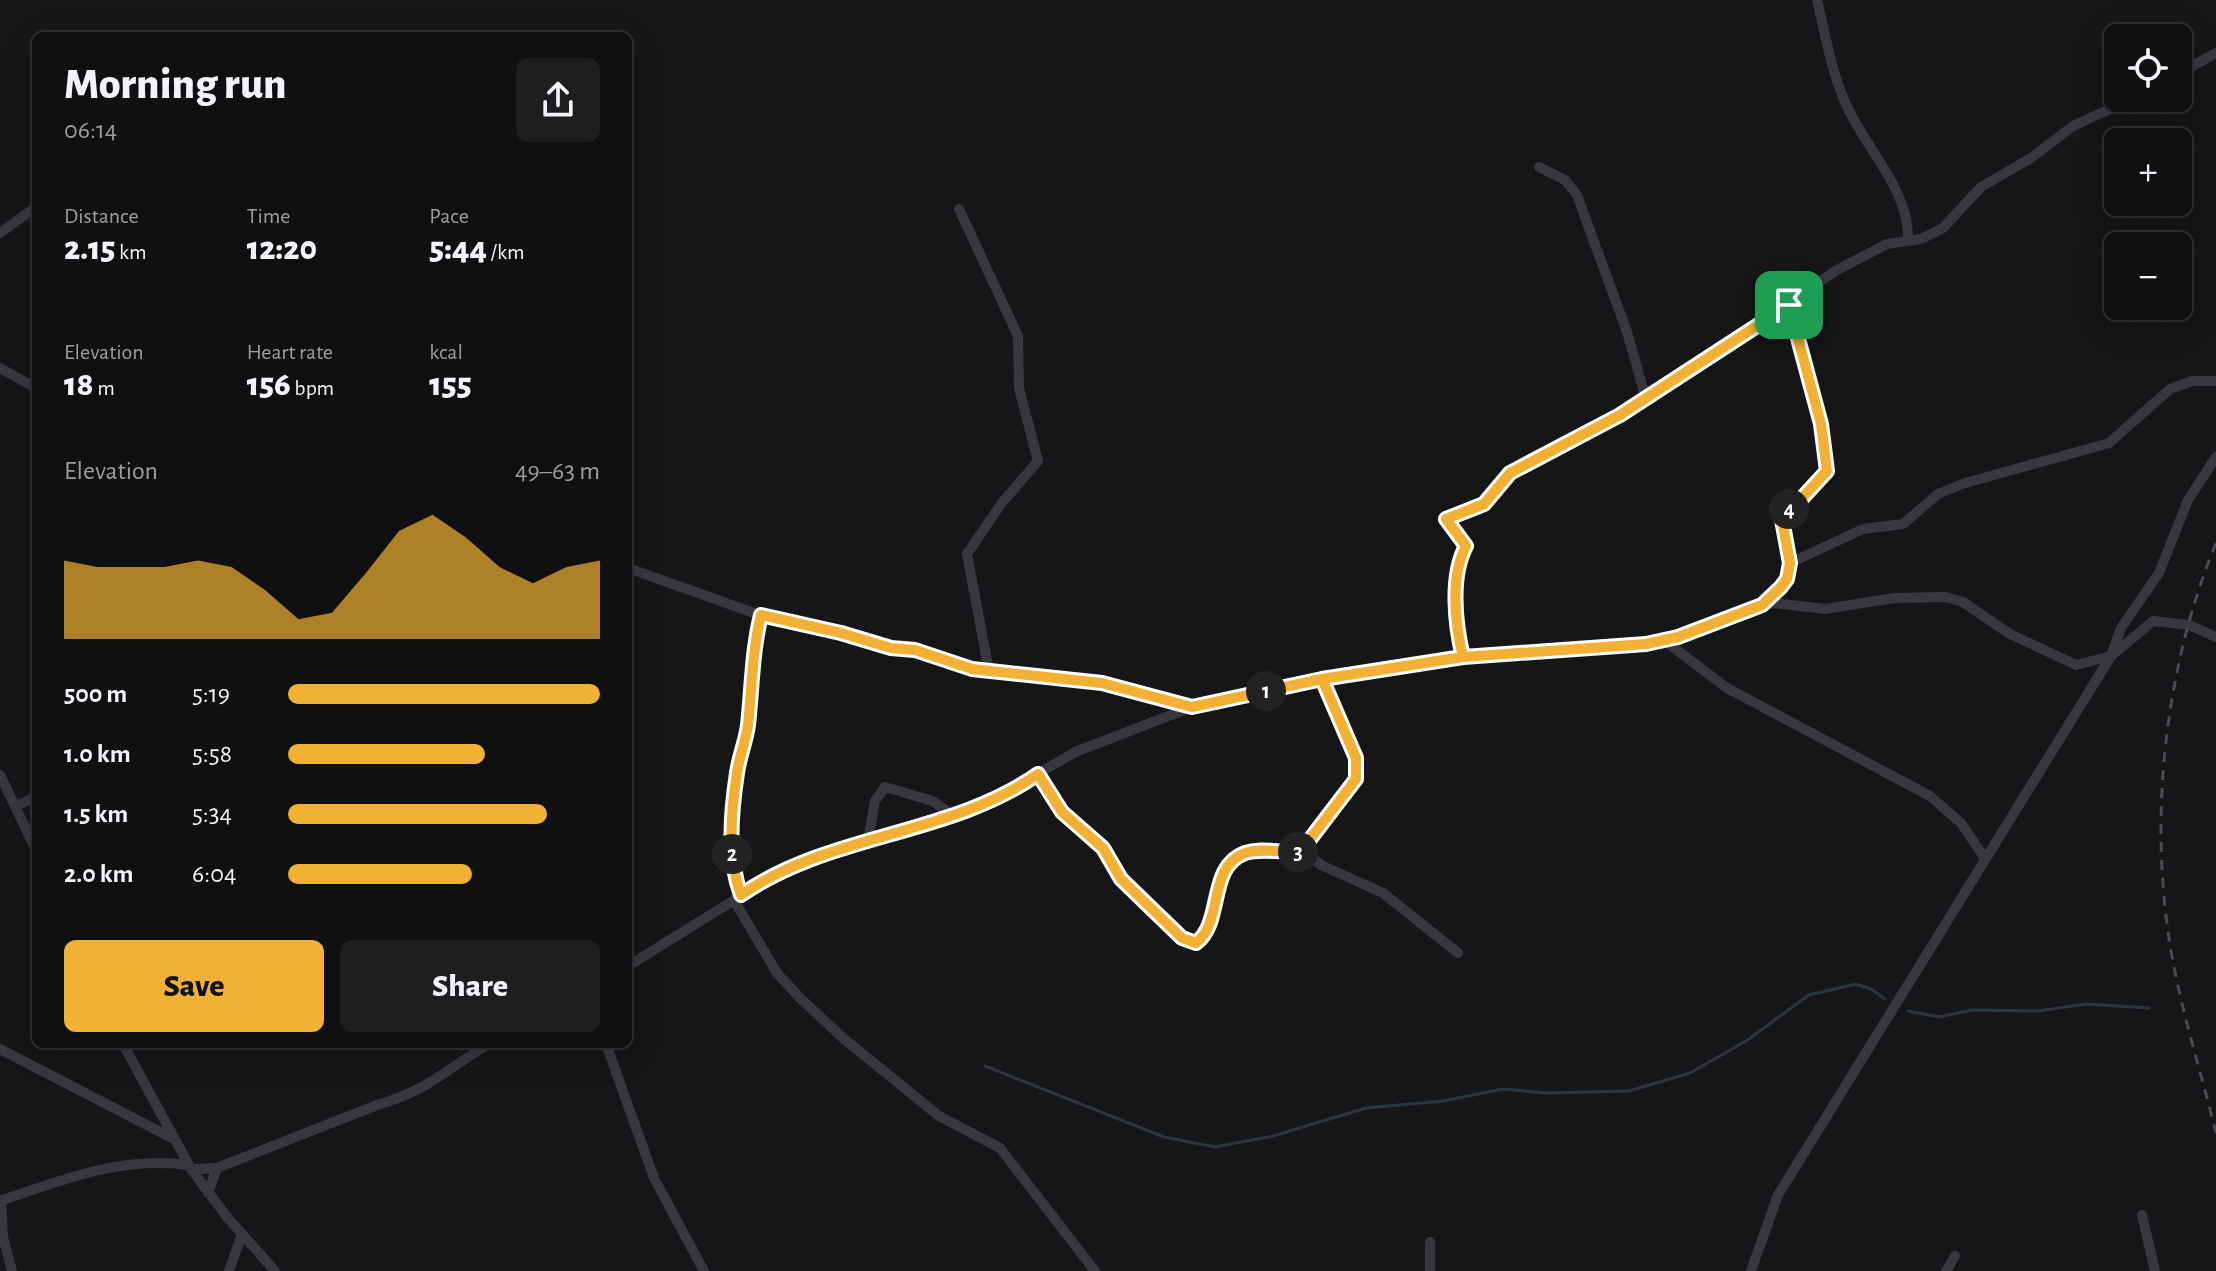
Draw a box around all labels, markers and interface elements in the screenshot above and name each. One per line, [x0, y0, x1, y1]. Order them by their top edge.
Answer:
map controls [2104, 24, 2192, 320]
button: locate [2104, 24, 2192, 112]
button: share [516, 58, 600, 142]
text: Morning run [64, 63, 287, 107]
text: 06:14 [64, 117, 117, 143]
button: + [2104, 128, 2192, 216]
text: Distance [64, 205, 139, 227]
text: Time [247, 205, 291, 227]
text: Pace [429, 205, 469, 227]
text: 2.15 [64, 232, 115, 266]
text: 12:20 [247, 232, 317, 266]
text: 5:44 [429, 232, 487, 266]
button: − [2104, 232, 2192, 320]
text: km [115, 241, 147, 263]
text: /km [487, 241, 525, 263]
pin [1755, 271, 1823, 339]
icon: arrive [1767, 283, 1811, 327]
text: Elevation [64, 341, 144, 363]
text: Heart rate [247, 341, 333, 363]
text: kcal [429, 341, 463, 363]
text: 18 [64, 368, 94, 402]
text: 156 [247, 368, 291, 402]
text: 155 [429, 368, 472, 402]
text: m [94, 377, 115, 399]
text: bpm [291, 377, 334, 399]
text: Elevation [64, 458, 158, 484]
text: 49–63 m [515, 458, 600, 484]
pin: 4 [1769, 489, 1809, 529]
text: 4 [1783, 498, 1795, 520]
pin: 1 [1246, 671, 1286, 711]
text: 1 [1262, 680, 1270, 702]
text: 500 m [64, 681, 127, 707]
text: 5:19 [192, 681, 230, 707]
text: 1.0 km [64, 741, 131, 767]
text: 5:58 [192, 741, 232, 767]
text: 1.5 km [64, 801, 128, 827]
text: 5:34 [192, 801, 232, 827]
pin: 3 [1278, 832, 1318, 872]
pin: 2 [712, 834, 752, 874]
text: 3 [1293, 841, 1303, 863]
text: 2 [727, 843, 737, 865]
text: 2.0 km [64, 861, 134, 887]
text: 6:04 [192, 861, 236, 887]
button: Save [64, 940, 324, 1032]
button: Share [340, 940, 600, 1032]

